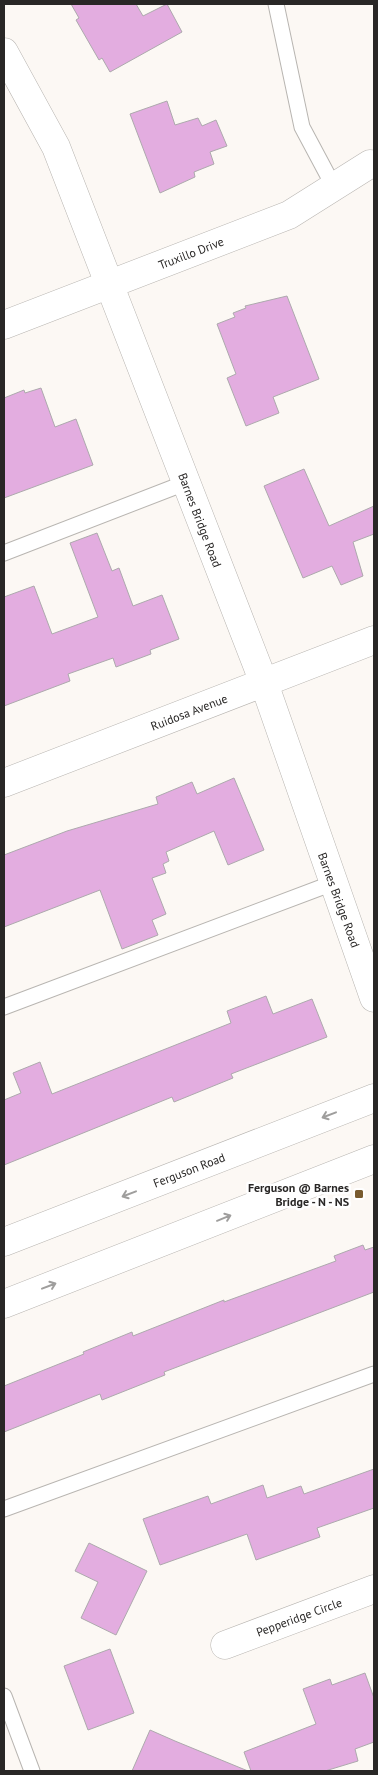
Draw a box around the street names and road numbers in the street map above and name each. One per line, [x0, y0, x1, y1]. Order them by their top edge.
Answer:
street label: Truxillo Drive [156, 234, 226, 272]
street label: Barnes Bridge Road [175, 471, 225, 569]
street label: Ruidosa Avenue [149, 691, 229, 733]
street label: Barnes Bridge Road [315, 851, 363, 949]
street label: Ferguson Road [151, 1149, 227, 1191]
street label: Pepperidge Circle [254, 1595, 344, 1639]

